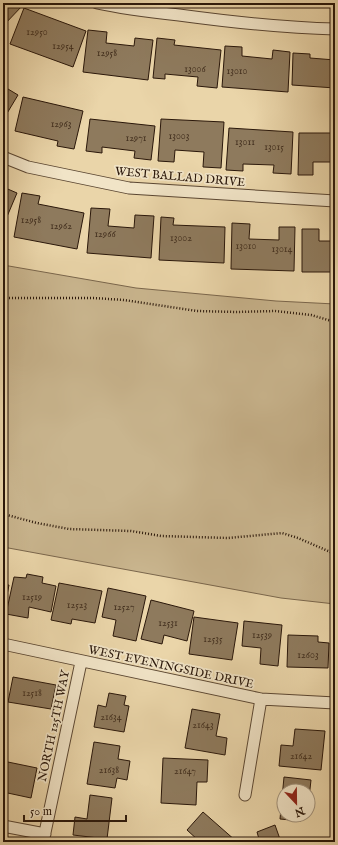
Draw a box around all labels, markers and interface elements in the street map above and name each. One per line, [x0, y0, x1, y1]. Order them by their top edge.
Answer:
house number: 12950 [26, 26, 48, 39]
house number: 12954 [52, 40, 74, 53]
house number: 12958 [97, 47, 117, 60]
house number: 13006 [184, 63, 207, 76]
house number: 13010 [227, 65, 248, 78]
house number: 12963 [51, 118, 72, 131]
house number: 13003 [168, 130, 190, 143]
house number: 12971 [125, 132, 147, 145]
house number: 13011 [235, 136, 255, 149]
house number: 13015 [264, 141, 284, 154]
street label: WEST BALLAD DRIVE [114, 164, 246, 190]
house number: 12958 [21, 214, 41, 227]
house number: 12962 [50, 220, 72, 233]
house number: 12966 [94, 228, 116, 241]
house number: 13002 [170, 232, 192, 245]
house number: 13010 [236, 240, 257, 253]
house number: 13014 [272, 243, 293, 256]
house number: 12519 [22, 591, 42, 604]
house number: 12523 [67, 599, 87, 612]
house number: 12527 [113, 601, 135, 614]
house number: 12531 [158, 617, 178, 630]
house number: 12539 [252, 629, 272, 642]
house number: 12535 [203, 633, 223, 646]
street label: WEST EVENINGSIDE DRIVE [87, 642, 255, 692]
house number: 12603 [297, 649, 319, 662]
street label: NORTH 125TH WAY [35, 668, 73, 783]
house number: 12518 [22, 687, 42, 700]
house number: 21634 [100, 711, 122, 724]
house number: 21643 [192, 719, 214, 732]
house number: 21642 [290, 750, 312, 763]
house number: 21638 [99, 764, 119, 777]
house number: 21647 [174, 765, 196, 778]
north arrow [276, 783, 316, 823]
scale bar [24, 797, 126, 823]
text: N [292, 803, 307, 820]
text: 50 m [30, 804, 52, 819]

